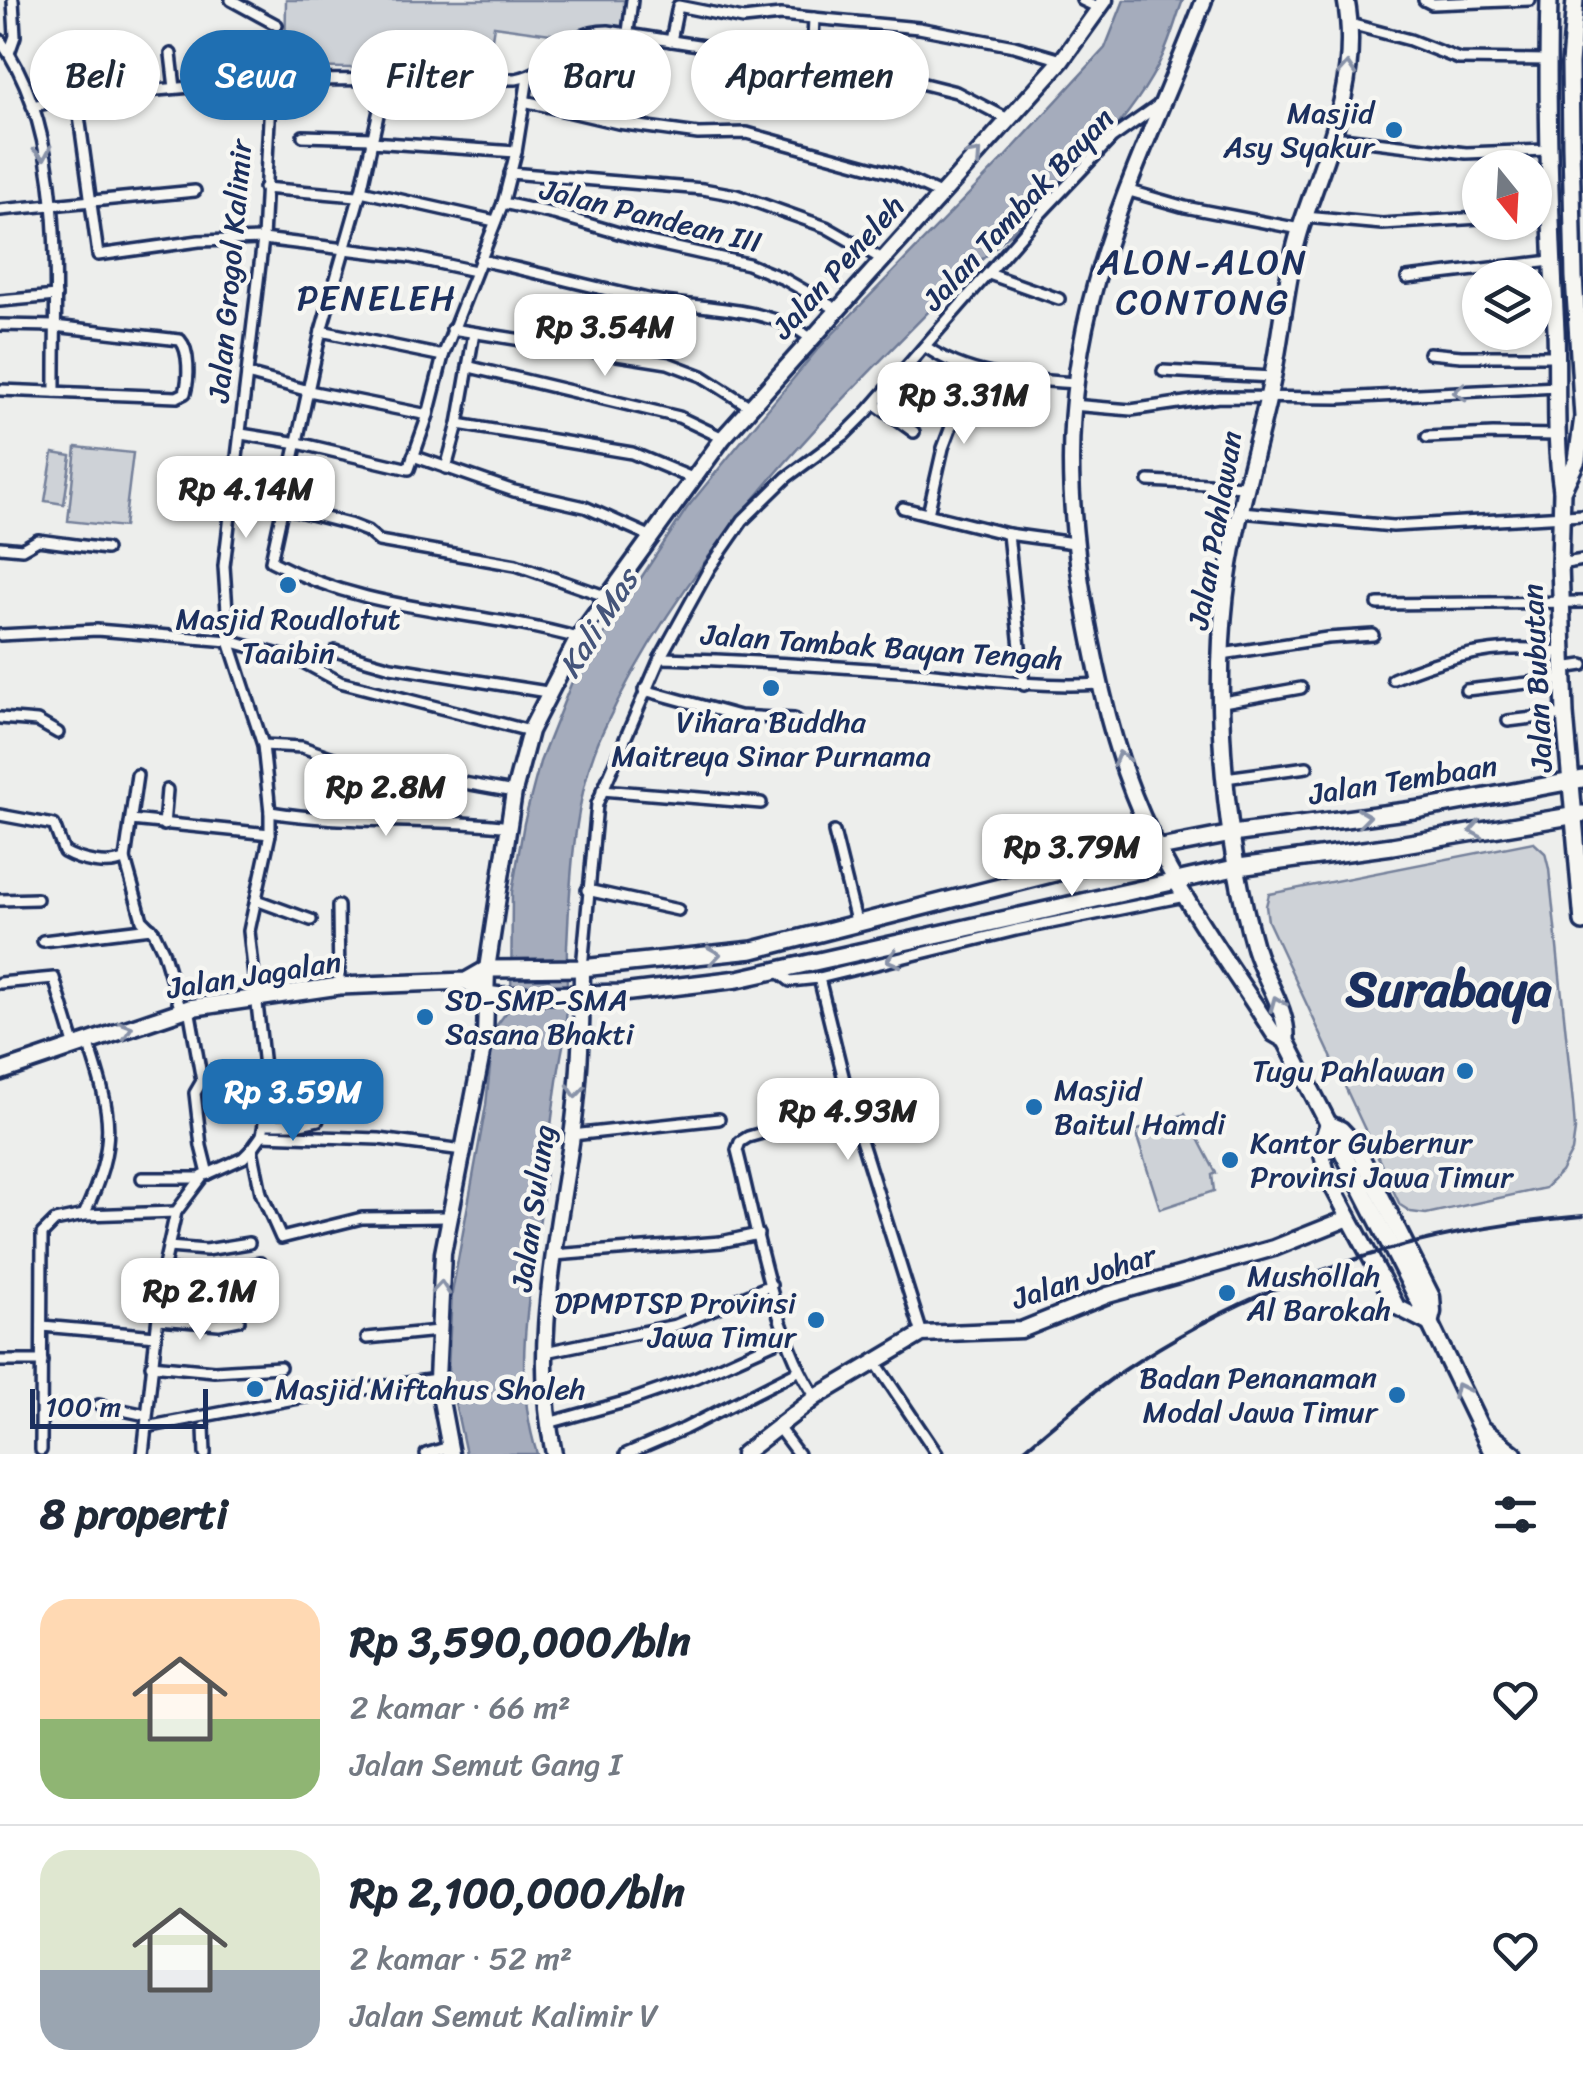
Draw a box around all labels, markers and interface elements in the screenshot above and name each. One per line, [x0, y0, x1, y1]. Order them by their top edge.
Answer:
chip: Beli [30, 30, 160, 120]
chip: Sewa [180, 30, 331, 120]
chip: Filter [351, 30, 508, 120]
chip: Baru [528, 30, 671, 120]
chip: Apartemen [691, 30, 929, 120]
one-way arrow [1336, 60, 1357, 76]
place label: Masjid Asy Syakur [1223, 86, 1376, 174]
street label: Jalan Tambak Bayan [908, 94, 1128, 325]
marker: Masjid Asy Syakur [1383, 119, 1405, 141]
street label: Jalan Grogol Kalimir [192, 136, 269, 405]
one-way arrow [32, 145, 53, 161]
one-way arrow [963, 149, 981, 168]
north arrow [1462, 150, 1552, 240]
map controls [1462, 150, 1552, 350]
street label: Jalan Pandean III [534, 162, 767, 270]
street label: Jalan Peneleh [757, 182, 918, 353]
district label: ALON-ALON CONTONG [1097, 231, 1308, 333]
button: layers [1462, 260, 1552, 350]
district label: PENELEH [297, 267, 457, 329]
pin: Rp 3.54M [502, 294, 708, 379]
text: Rp 3.54M [536, 298, 674, 355]
pin: Rp 3.31M [861, 362, 1067, 447]
text: Rp 3.31M [899, 366, 1029, 423]
one-way arrow [1451, 381, 1467, 402]
street label: Jalan Pahlawan [1171, 426, 1259, 635]
pin: Rp 4.14M [143, 456, 349, 541]
text: Rp 4.14M [179, 460, 313, 517]
water label: Kali Mas [542, 555, 656, 689]
marker: Masjid Roudlotut Taaibin [277, 574, 299, 596]
street label: Jalan Bubutan [1505, 582, 1569, 775]
place label: Masjid Roudlotut Taaibin [176, 592, 401, 680]
street label: Jalan Tambak Bayan Tengah [698, 607, 1065, 687]
marker: Vihara Buddha Maitreya Sinar Purnama [760, 677, 782, 699]
place label: Vihara Buddha Maitreya Sinar Purnama [611, 695, 931, 783]
street label: Jalan Tembaan [1304, 738, 1501, 822]
one-way arrow [1111, 750, 1132, 768]
pin: Rp 2.8M [294, 754, 478, 839]
text: Rp 2.8M [326, 758, 446, 815]
one-way arrow [1356, 807, 1372, 828]
pin: Rp 3.79M [969, 814, 1175, 899]
text: Rp 3.79M [1004, 818, 1140, 875]
one-way arrow [1468, 819, 1484, 840]
street label: Jalan Jagalan [162, 935, 345, 1016]
one-way arrow [706, 945, 722, 966]
district label: Surabaya [1345, 945, 1552, 1034]
one-way arrow [885, 947, 902, 968]
place label: SD-SMP-SMA Sasana Bhakti [445, 973, 636, 1061]
one-way arrow [1268, 995, 1288, 1012]
marker: SD-SMP-SMA Sasana Bhakti [414, 1006, 436, 1028]
one-way arrow [116, 1021, 133, 1041]
place label: Tugu Pahlawan [1252, 1044, 1445, 1098]
pin: Rp 3.59M [190, 1059, 396, 1144]
marker: Tugu Pahlawan [1454, 1060, 1476, 1082]
text: Rp 3.59M [224, 1063, 362, 1120]
place label: Masjid Baitul Hamdi [1054, 1063, 1227, 1151]
pin: Rp 4.93M [745, 1078, 951, 1163]
text: Rp 4.93M [779, 1082, 917, 1139]
one-way arrow [565, 1083, 587, 1099]
marker: Masjid Baitul Hamdi [1023, 1096, 1045, 1118]
place label: Kantor Gubernur Provinsi Jawa Timur [1250, 1116, 1514, 1204]
street label: Jalan Sulung [494, 1121, 571, 1296]
marker: Kantor Gubernur Provinsi Jawa Timur [1219, 1149, 1241, 1171]
street label: Jalan Johar [1004, 1228, 1165, 1326]
place label: Mushollah Al Barokah [1246, 1249, 1391, 1337]
pin: Rp 2.1M [108, 1258, 292, 1343]
text: Rp 2.1M [143, 1262, 257, 1319]
place label: DPMPTSP Provinsi Jawa Timur [554, 1276, 798, 1364]
one-way arrow [429, 1280, 451, 1296]
marker: Mushollah Al Barokah [1216, 1282, 1238, 1304]
marker: DPMPTSP Provinsi Jawa Timur [805, 1309, 827, 1331]
place label: Badan Penanaman Modal Jawa Timur [1139, 1351, 1379, 1439]
place label: Masjid Miftahus Sholeh [275, 1362, 586, 1416]
marker: Masjid Miftahus Sholeh [244, 1378, 266, 1400]
text: 100 m [45, 1382, 121, 1431]
one-way arrow [1453, 1382, 1473, 1400]
scale bar [30, 1384, 208, 1428]
marker: Badan Penanaman Modal Jawa Timur [1386, 1384, 1408, 1406]
text: 8 properti [40, 1477, 228, 1551]
icon: filters [1488, 1487, 1543, 1542]
text: Rp 3,590,000/bln [350, 1605, 691, 1679]
icon: home [120, 1639, 240, 1759]
icon: heart [1488, 1672, 1543, 1727]
text: 2 kamar · 66 m² [350, 1679, 571, 1736]
text: Jalan Semut Gang I [350, 1736, 622, 1793]
text: Rp 2,100,000/bln [350, 1856, 685, 1930]
icon: home [120, 1890, 240, 2010]
icon: heart [1488, 1923, 1543, 1978]
text: 2 kamar · 52 m² [350, 1930, 572, 1987]
text: Jalan Semut Kalimir V [350, 1987, 659, 2044]

